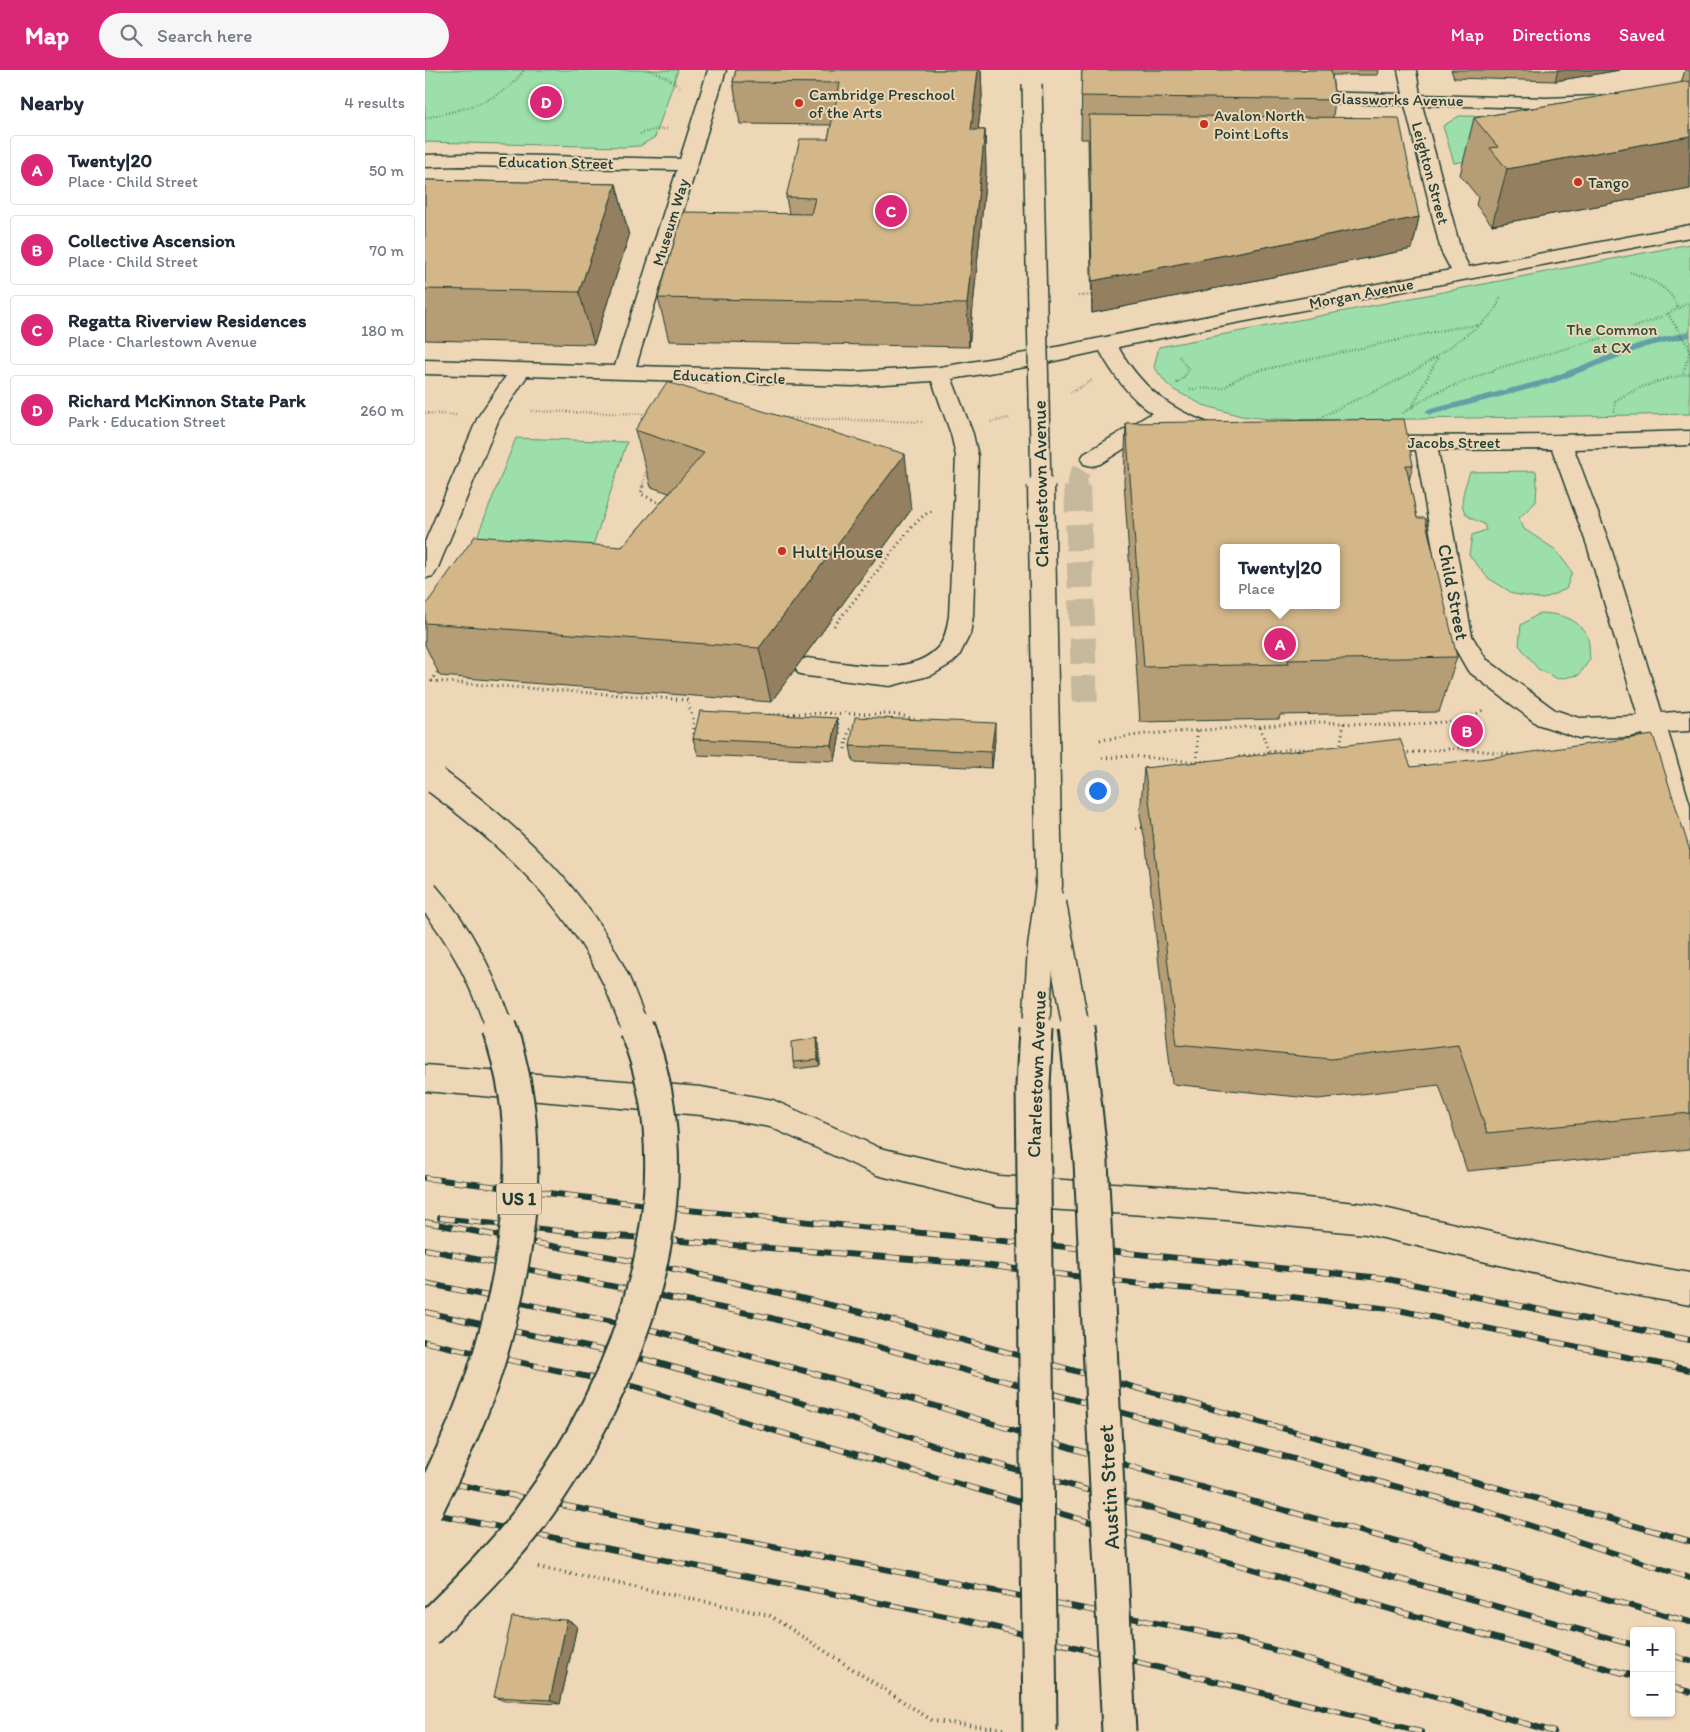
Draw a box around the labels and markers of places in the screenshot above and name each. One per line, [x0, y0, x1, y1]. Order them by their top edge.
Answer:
pin: D [530, 83, 562, 121]
place label: Cambridge Preschool of the Arts [809, 85, 955, 122]
marker: Cambridge Preschool of the Arts [793, 97, 805, 109]
place label: Avalon North Point Lofts [1214, 106, 1305, 143]
marker: Avalon North Point Lofts [1198, 118, 1210, 130]
place label: Tango [1588, 173, 1629, 192]
marker: Tango [1572, 176, 1584, 188]
pin: C [875, 192, 907, 230]
place label: Hult House [792, 540, 883, 563]
marker: Hult House [776, 545, 788, 557]
pin: A [1264, 625, 1296, 663]
pin: B [1451, 712, 1483, 750]

